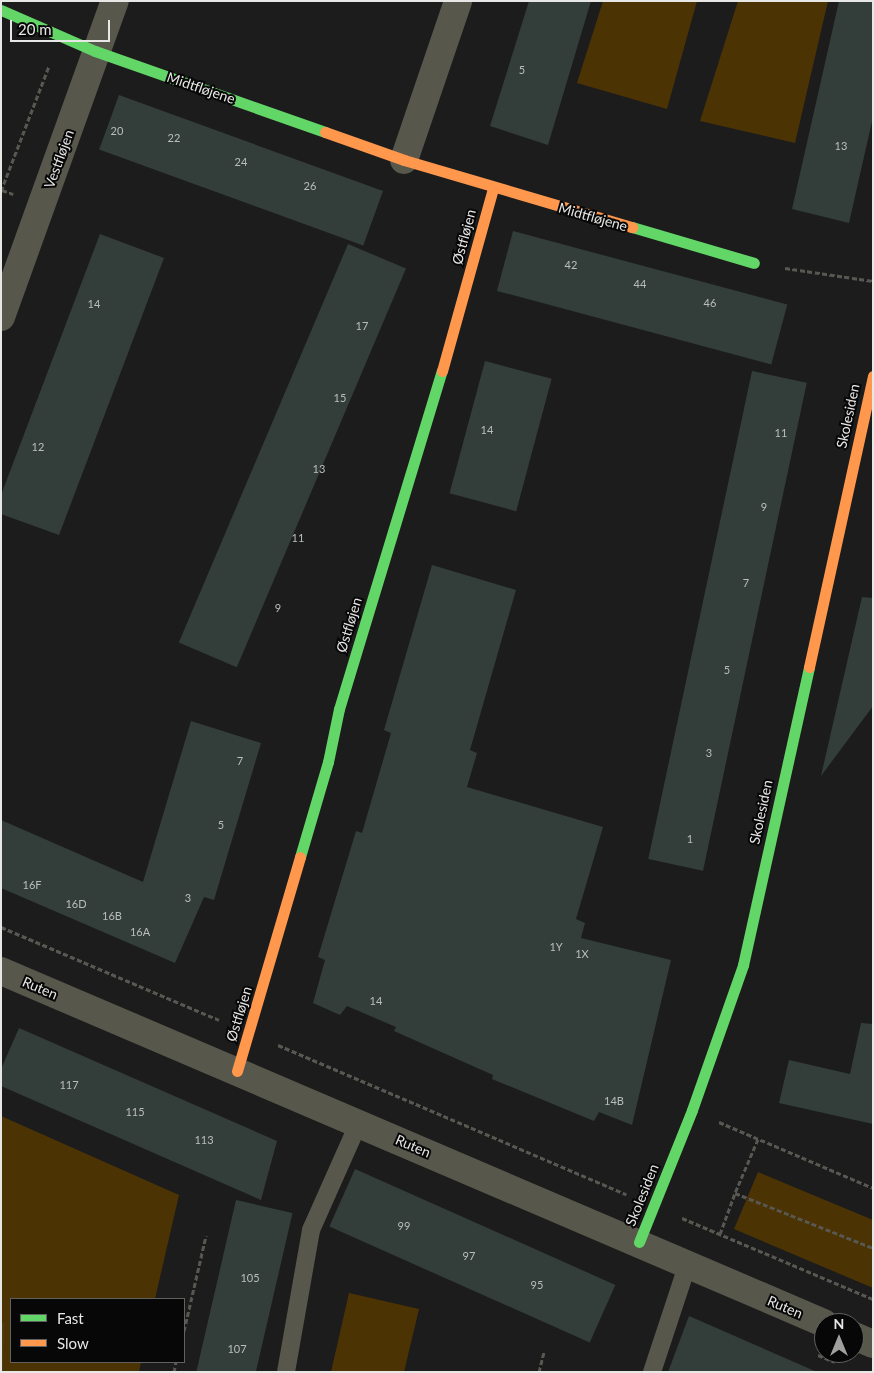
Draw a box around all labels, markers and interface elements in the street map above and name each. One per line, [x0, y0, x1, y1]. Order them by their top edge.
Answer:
scale bar [12, 10, 112, 42]
text: 20 m [18, 20, 52, 38]
house number: 5 [519, 63, 525, 77]
street label: Midtfløjene [165, 69, 237, 107]
house number: 20 [111, 124, 123, 138]
street label: Vestfløjen [41, 127, 77, 191]
house number: 22 [168, 131, 180, 145]
house number: 13 [835, 139, 847, 153]
house number: 24 [235, 155, 247, 169]
house number: 26 [304, 179, 316, 193]
street label: Midtfløjene [557, 199, 629, 235]
street label: Østfløjen [449, 207, 479, 267]
house number: 42 [565, 258, 577, 272]
house number: 44 [634, 277, 646, 291]
house number: 46 [704, 296, 716, 310]
house number: 14 [88, 297, 100, 311]
house number: 17 [356, 319, 368, 333]
street label: Skolesiden [833, 382, 863, 450]
house number: 15 [334, 391, 346, 405]
house number: 14 [481, 423, 493, 437]
house number: 11 [775, 426, 787, 440]
house number: 12 [32, 440, 44, 454]
house number: 13 [313, 462, 325, 476]
house number: 9 [761, 500, 767, 514]
house number: 11 [292, 531, 304, 545]
house number: 7 [743, 576, 749, 590]
street label: Østfløjen [333, 595, 365, 655]
house number: 9 [275, 601, 281, 615]
house number: 5 [724, 663, 730, 677]
house number: 3 [706, 746, 712, 760]
house number: 7 [237, 754, 243, 768]
street label: Skolesiden [746, 778, 776, 846]
house number: 5 [218, 818, 224, 832]
house number: 1 [687, 832, 693, 846]
house number: 16F [23, 878, 41, 892]
house number: 3 [185, 891, 191, 905]
house number: 16D [65, 897, 87, 911]
house number: 16B [102, 909, 122, 923]
house number: 16A [130, 925, 150, 939]
house number: 1Y [549, 940, 563, 954]
house number: 1X [575, 947, 589, 961]
street label: Ruten [20, 973, 60, 1003]
street label: Østfløjen [223, 984, 255, 1044]
house number: 14 [370, 994, 382, 1008]
house number: 117 [59, 1078, 79, 1092]
house number: 14B [604, 1094, 624, 1108]
house number: 115 [125, 1105, 145, 1119]
street label: Ruten [393, 1131, 433, 1161]
house number: 113 [194, 1133, 214, 1147]
street label: Skolesiden [622, 1162, 662, 1228]
house number: 99 [398, 1219, 410, 1233]
house number: 97 [463, 1249, 475, 1263]
house number: 105 [240, 1271, 260, 1285]
house number: 95 [531, 1278, 543, 1292]
street label: Ruten [765, 1292, 805, 1322]
legend [10, 1298, 185, 1363]
text: Fast [57, 1309, 84, 1327]
north arrow [814, 1313, 864, 1363]
text: N [834, 1315, 844, 1332]
text: Slow [57, 1334, 89, 1352]
house number: 107 [227, 1342, 247, 1356]

